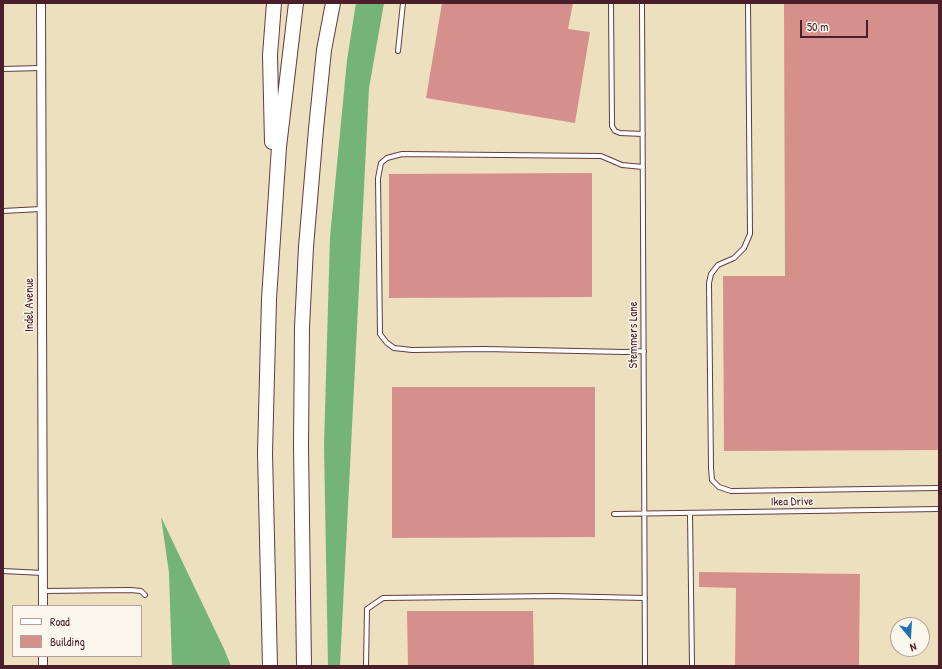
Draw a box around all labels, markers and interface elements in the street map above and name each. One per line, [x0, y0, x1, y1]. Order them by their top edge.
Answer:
scale bar [802, 12, 870, 38]
text: 50 m [807, 18, 828, 35]
street label: Indel Avenue [23, 278, 37, 332]
street label: Stemmers Lane [627, 302, 641, 368]
street label: Ikea Drive [771, 494, 813, 510]
legend [12, 605, 142, 657]
text: Road [50, 613, 70, 630]
north arrow [890, 617, 930, 657]
text: Building [50, 633, 85, 650]
text: N [908, 640, 918, 655]

